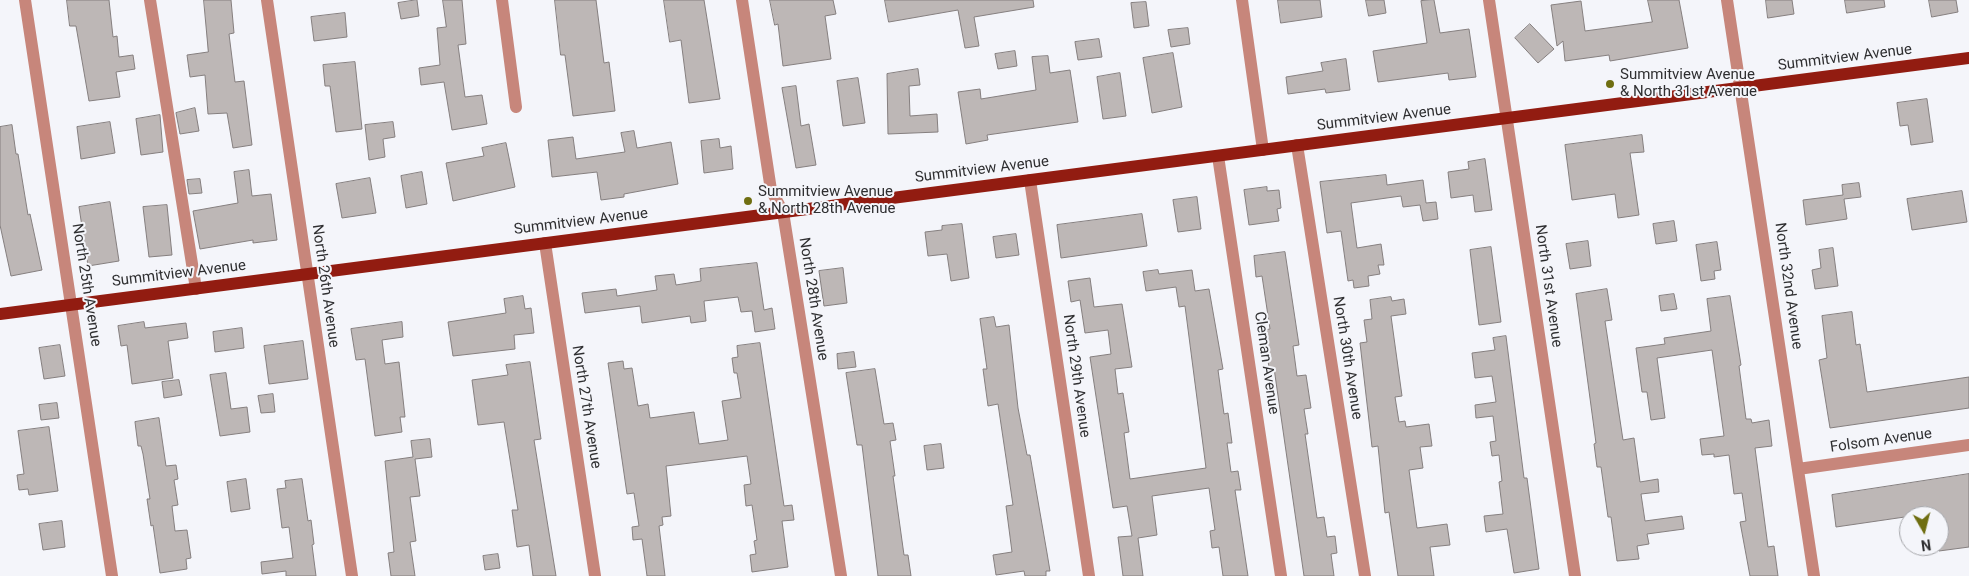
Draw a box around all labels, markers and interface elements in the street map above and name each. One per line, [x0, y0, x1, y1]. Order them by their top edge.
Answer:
street label: Summitview Avenue [1777, 41, 1913, 75]
place label: Summitview Avenue & North 31st Avenue [1620, 66, 1757, 101]
marker: Summitview Avenue & North 31st Avenue [1604, 78, 1616, 90]
street label: Summitview Avenue [1316, 101, 1452, 135]
street label: Summitview Avenue [914, 153, 1050, 187]
place label: Summitview Avenue & North 28th Avenue [758, 183, 895, 218]
marker: Summitview Avenue & North 28th Avenue [742, 195, 754, 207]
street label: Summitview Avenue [513, 205, 649, 239]
street label: North 32nd Avenue [1770, 221, 1806, 351]
street label: North 25th Avenue [67, 222, 105, 348]
street label: North 26th Avenue [307, 223, 343, 349]
street label: North 31st Avenue [1530, 223, 1566, 349]
street label: North 28th Avenue [794, 236, 832, 362]
street label: Summitview Avenue [111, 257, 247, 291]
street label: North 30th Avenue [1328, 295, 1366, 421]
street label: Cleman Avenue [1250, 310, 1282, 416]
street label: North 29th Avenue [1058, 313, 1094, 439]
street label: North 27th Avenue [567, 344, 605, 470]
street label: Folsom Avenue [1829, 425, 1933, 457]
north arrow [1899, 506, 1949, 556]
text: N [1920, 536, 1932, 553]

